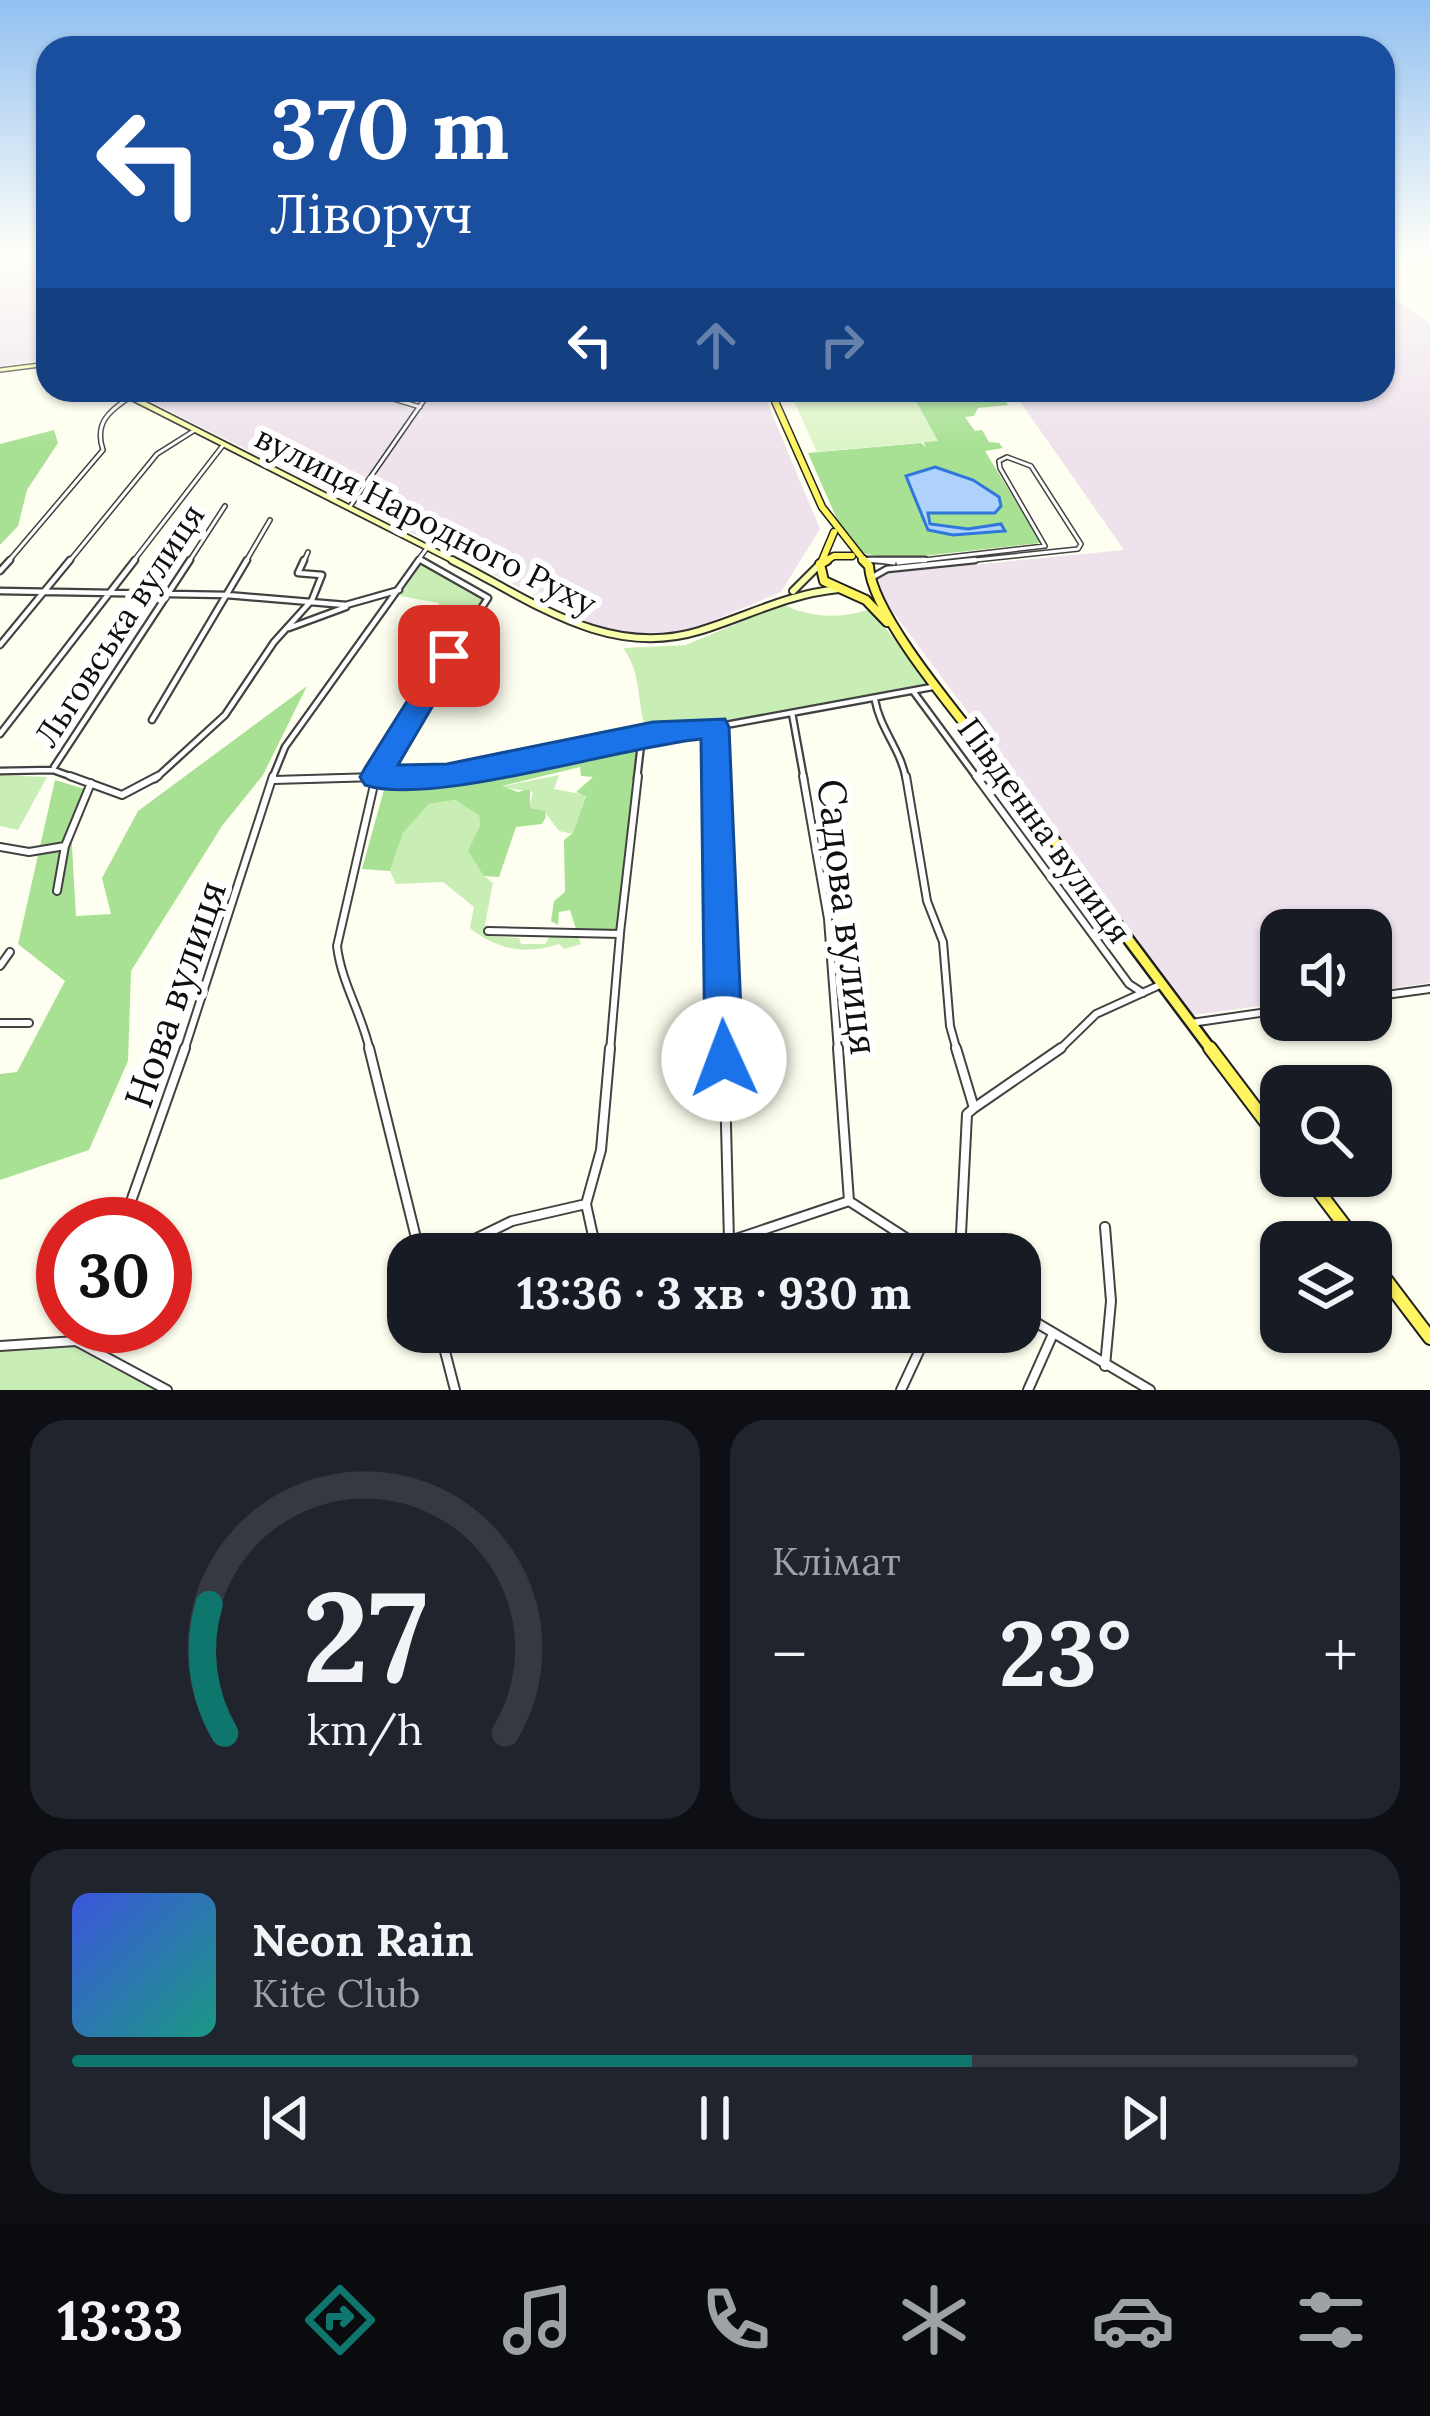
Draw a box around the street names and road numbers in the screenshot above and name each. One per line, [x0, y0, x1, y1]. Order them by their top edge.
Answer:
street label: вулиця Народного Руху [248, 416, 604, 625]
street label: Льговська вулиця [25, 496, 213, 754]
street label: Південна вулиця [949, 709, 1141, 951]
street label: Садова вулиця [806, 776, 890, 1058]
street label: Нова вулиця [113, 874, 237, 1114]

